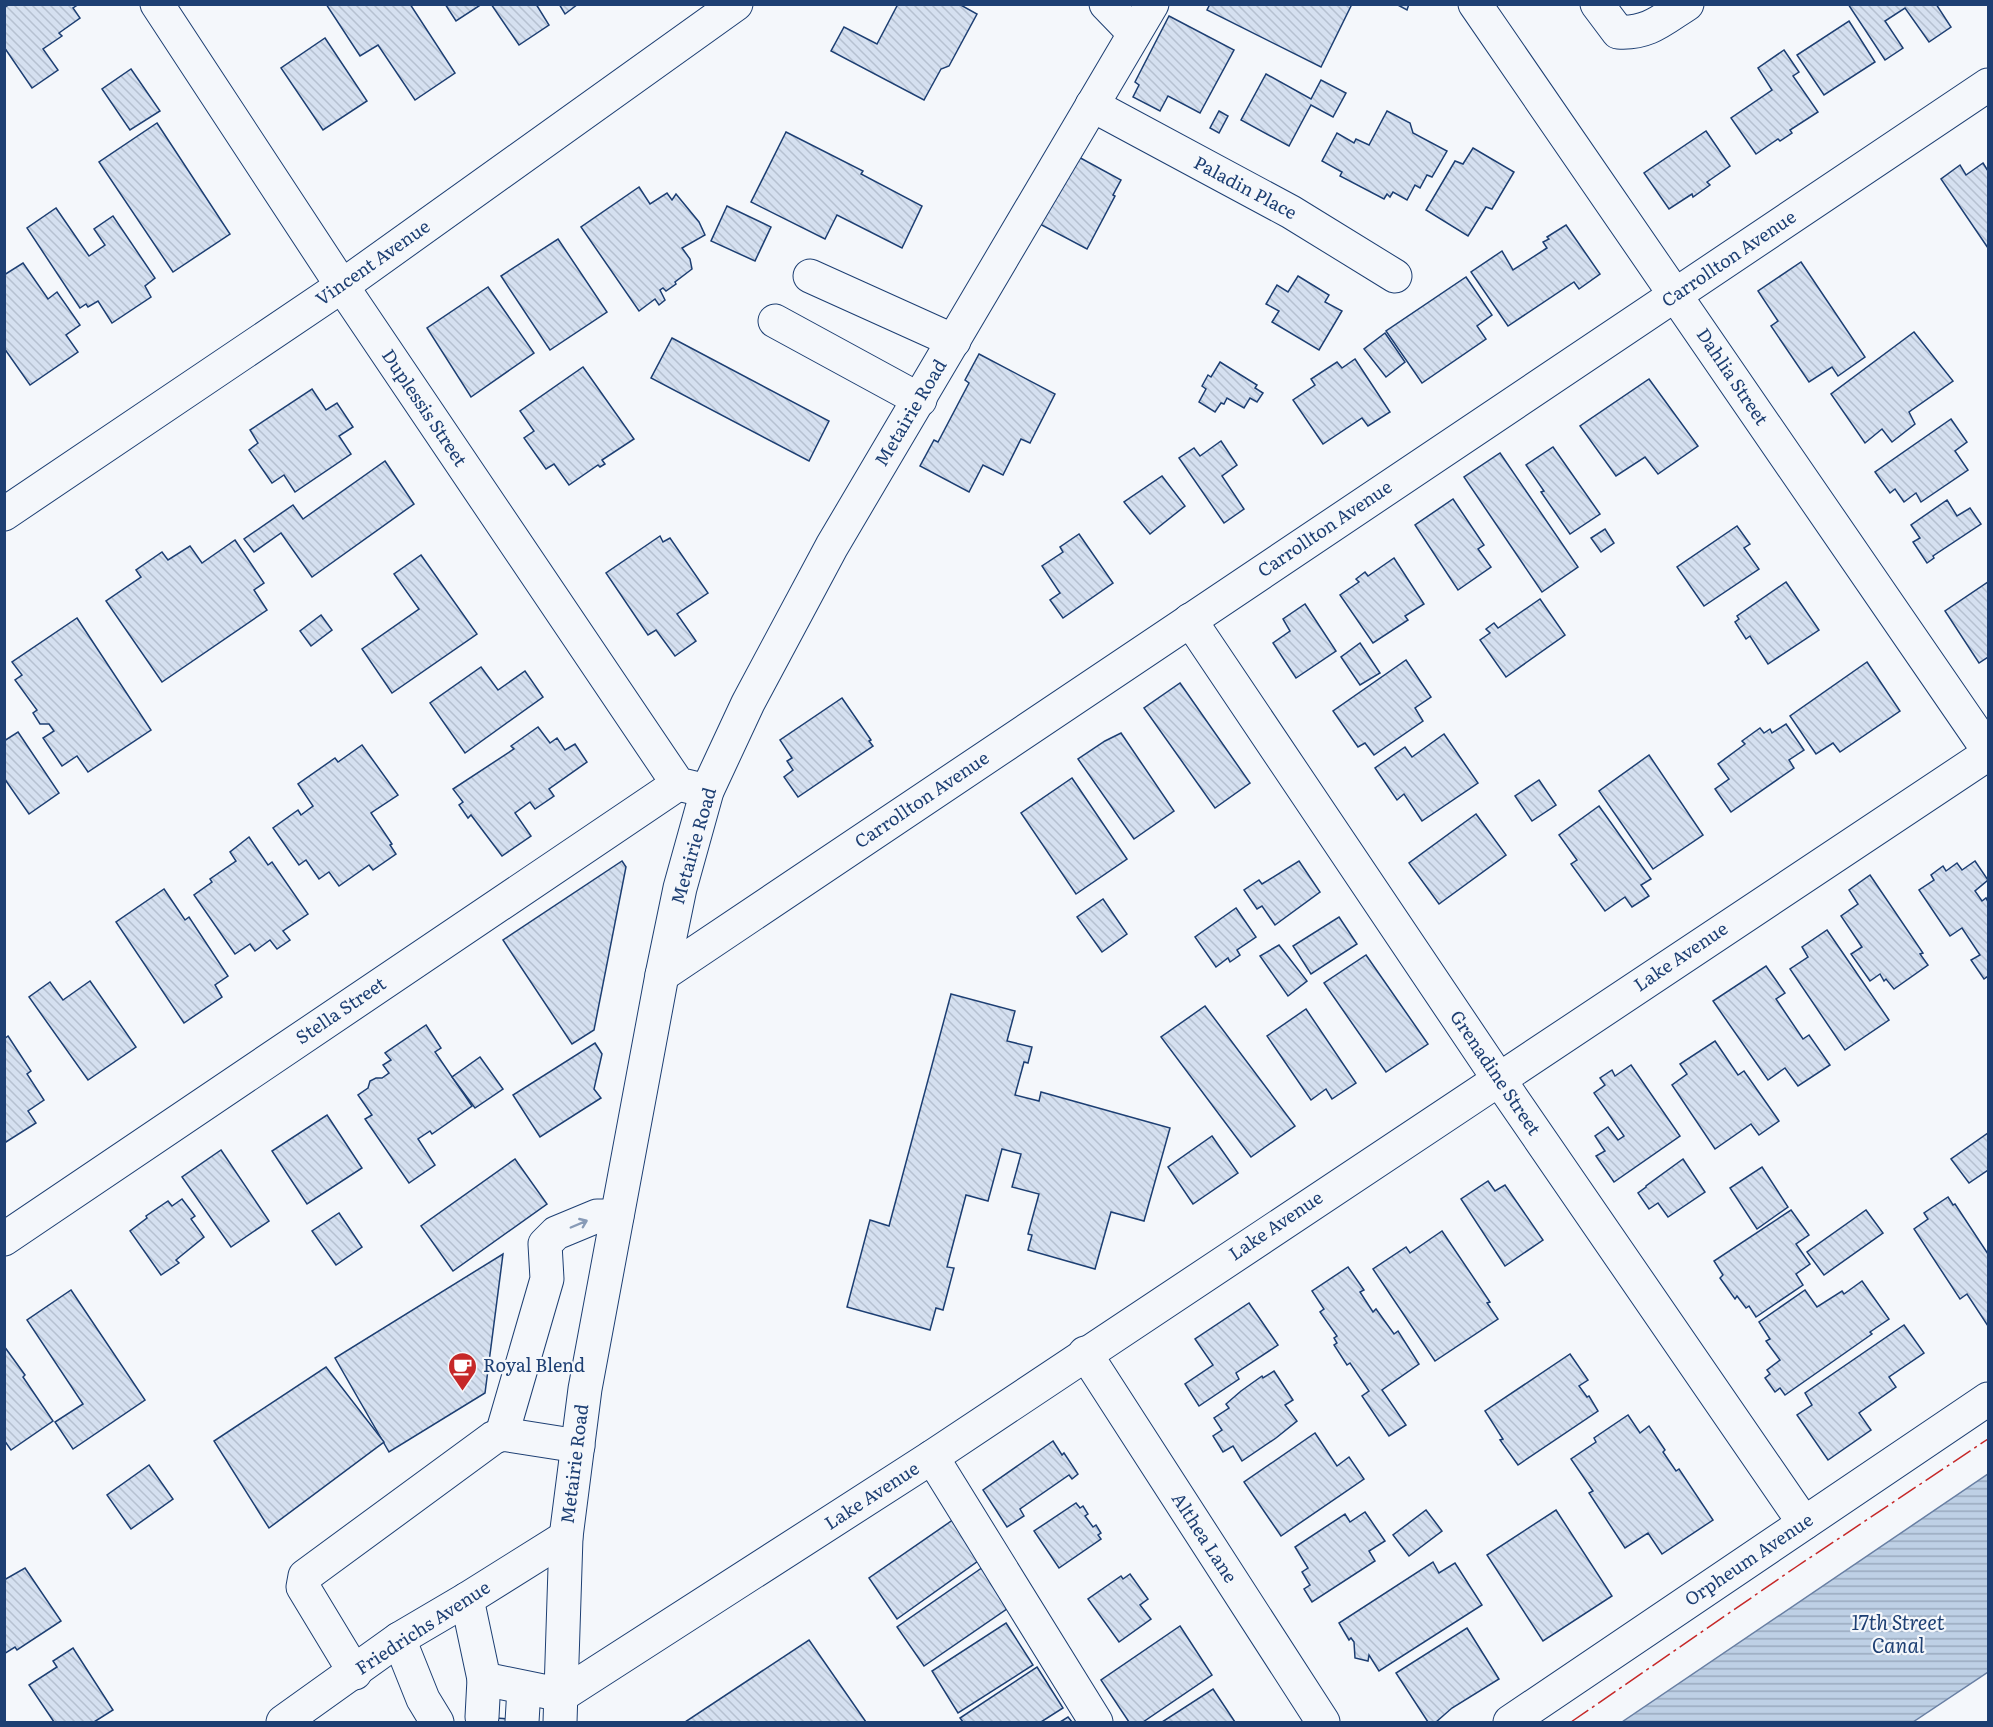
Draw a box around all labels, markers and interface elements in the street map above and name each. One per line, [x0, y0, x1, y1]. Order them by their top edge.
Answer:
street label: Paladin Place [1189, 148, 1302, 225]
street label: Carrollton Avenue [1655, 203, 1801, 313]
street label: Vincent Avenue [309, 212, 435, 311]
street label: Dahlia Street [1691, 322, 1776, 431]
street label: Duplessis Street [376, 343, 475, 472]
street label: Metairie Road [867, 354, 952, 471]
street label: Carrollton Avenue [1251, 473, 1397, 583]
street label: Carrollton Avenue [848, 744, 994, 854]
street label: Metairie Road [663, 784, 722, 907]
street label: Lake Avenue [1628, 914, 1733, 997]
street label: Stella Street [290, 969, 391, 1050]
street label: Grenadine Street [1444, 1004, 1549, 1141]
street label: Lake Avenue [1223, 1183, 1328, 1266]
one-way arrow [569, 1218, 587, 1229]
cafe icon: Royal Blend [446, 1350, 478, 1392]
place label: Royal Blend [483, 1351, 585, 1378]
street label: Metairie Road [553, 1402, 594, 1525]
street label: Lake Avenue [819, 1454, 924, 1536]
street label: Althea Lane [1166, 1487, 1245, 1588]
street label: Orpheum Avenue [1679, 1506, 1818, 1612]
street label: Friedrichs Avenue [350, 1573, 495, 1680]
water label: 17th Street Canal [1851, 1606, 1945, 1659]

